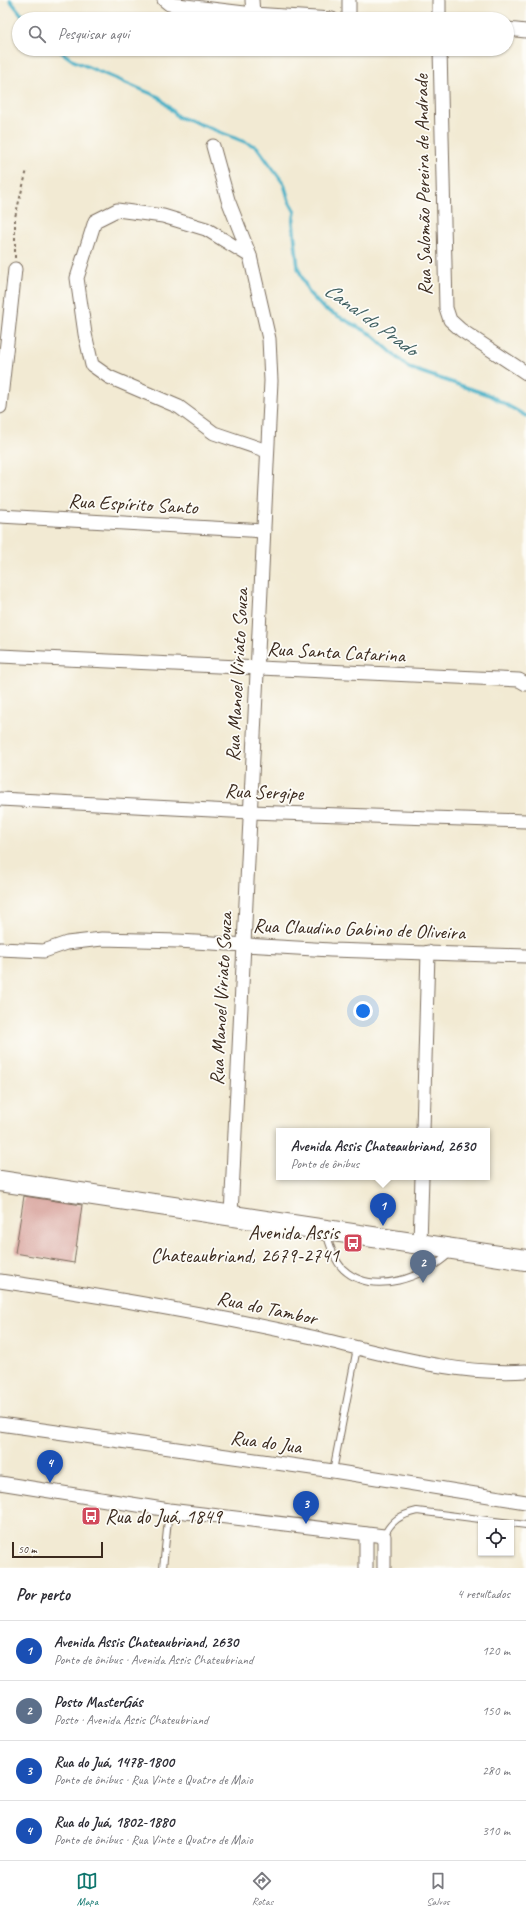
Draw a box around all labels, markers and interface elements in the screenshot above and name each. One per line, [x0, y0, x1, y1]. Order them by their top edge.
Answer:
search box [12, 12, 514, 56]
icon: search [26, 23, 48, 45]
text: Pesquisar aqui [58, 25, 129, 44]
street label: Rua Salomão Pereira de Andrade [409, 73, 437, 296]
water label: Canal do Prado [320, 277, 425, 363]
street label: Rua Espírito Santo [68, 488, 199, 520]
street label: Rua Manoel Viriato Souza [220, 586, 254, 762]
street label: Rua Santa Catarina [266, 636, 408, 668]
street label: Rua Sergipe [224, 778, 305, 806]
street label: Rua Manoel Viriato Souza [204, 910, 238, 1086]
street label: Rua Claudino Gabino de Oliveira [253, 913, 467, 945]
your location [353, 1001, 373, 1021]
popup [276, 1128, 490, 1180]
text: Avenida Assis Chateaubriand, 2630 [291, 1137, 475, 1156]
text: Ponto de ônibus [291, 1156, 359, 1172]
pin: 1 [370, 1193, 396, 1226]
place label: Avenida Assis Chateaubriand, 2679-2741 [151, 1220, 341, 1268]
bus stop icon: Avenida Assis Chateaubriand, 2679-2741 [342, 1232, 364, 1254]
pin: 2 [410, 1250, 436, 1283]
street label: Rua do Tambor [215, 1285, 321, 1331]
street label: Rua do Jua [229, 1425, 305, 1460]
pin: 4 [37, 1450, 63, 1483]
pin: 3 [293, 1491, 319, 1524]
place label: Rua do Juá, 1849 [105, 1504, 224, 1529]
bus stop icon: Rua do Juá, 1849 [80, 1505, 102, 1527]
map controls [478, 1520, 514, 1556]
button: locate [478, 1520, 514, 1556]
scale bar [12, 1540, 103, 1559]
text: 50 m [18, 1542, 37, 1556]
text: Por perto [16, 1584, 70, 1605]
text: 4 resultados [457, 1586, 510, 1602]
text: Avenida Assis Chateaubriand, 2630 [54, 1633, 238, 1652]
text: 1 [26, 1643, 32, 1659]
text: 120 m [482, 1643, 510, 1659]
text: Ponto de ônibus · Avenida Assis Chateubriand [54, 1652, 253, 1668]
text: Posto MasterGás [54, 1693, 143, 1712]
text: 2 [26, 1703, 32, 1719]
text: 150 m [482, 1703, 510, 1719]
text: Posto · Avenida Assis Chateubriand [54, 1712, 208, 1728]
text: Rua do Juá, 1478-1800 [54, 1753, 174, 1772]
text: 3 [26, 1763, 32, 1779]
text: 280 m [482, 1763, 510, 1779]
text: Ponto de ônibus · Rua Vinte e Quatro de Maio [54, 1772, 253, 1788]
text: Rua do Juá, 1802-1880 [54, 1813, 174, 1832]
text: 4 [26, 1823, 32, 1839]
text: 310 m [482, 1823, 510, 1839]
text: Ponto de ônibus · Rua Vinte e Quatro de Maio [54, 1832, 253, 1848]
tab: Mapa [76, 1870, 98, 1908]
tab: Rotas [251, 1870, 273, 1908]
tab: Salvos [426, 1870, 450, 1908]

